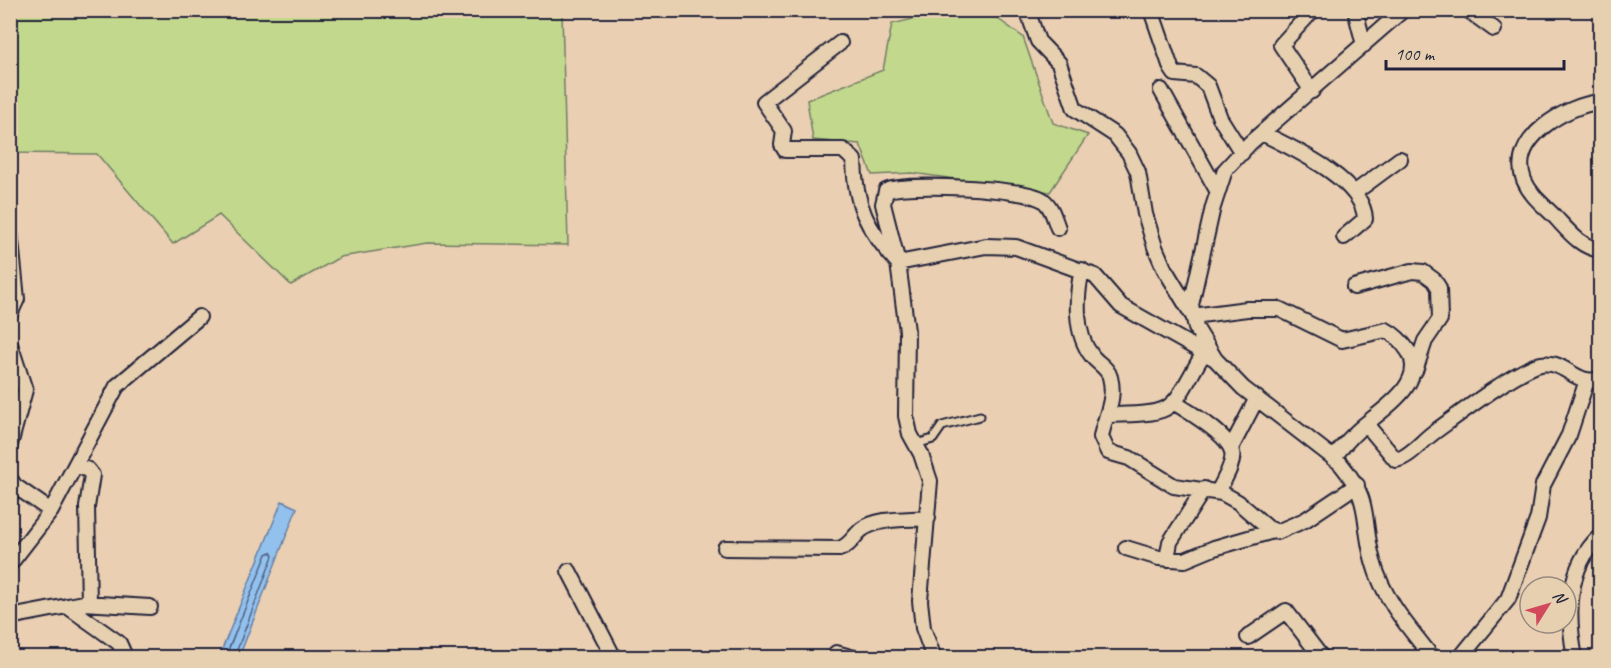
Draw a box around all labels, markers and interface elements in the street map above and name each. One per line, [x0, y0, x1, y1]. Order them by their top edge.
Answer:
scale bar [1386, 33, 1564, 71]
text: 100 m [1395, 43, 1436, 65]
north arrow [1518, 575, 1578, 635]
text: N [1548, 587, 1572, 609]

